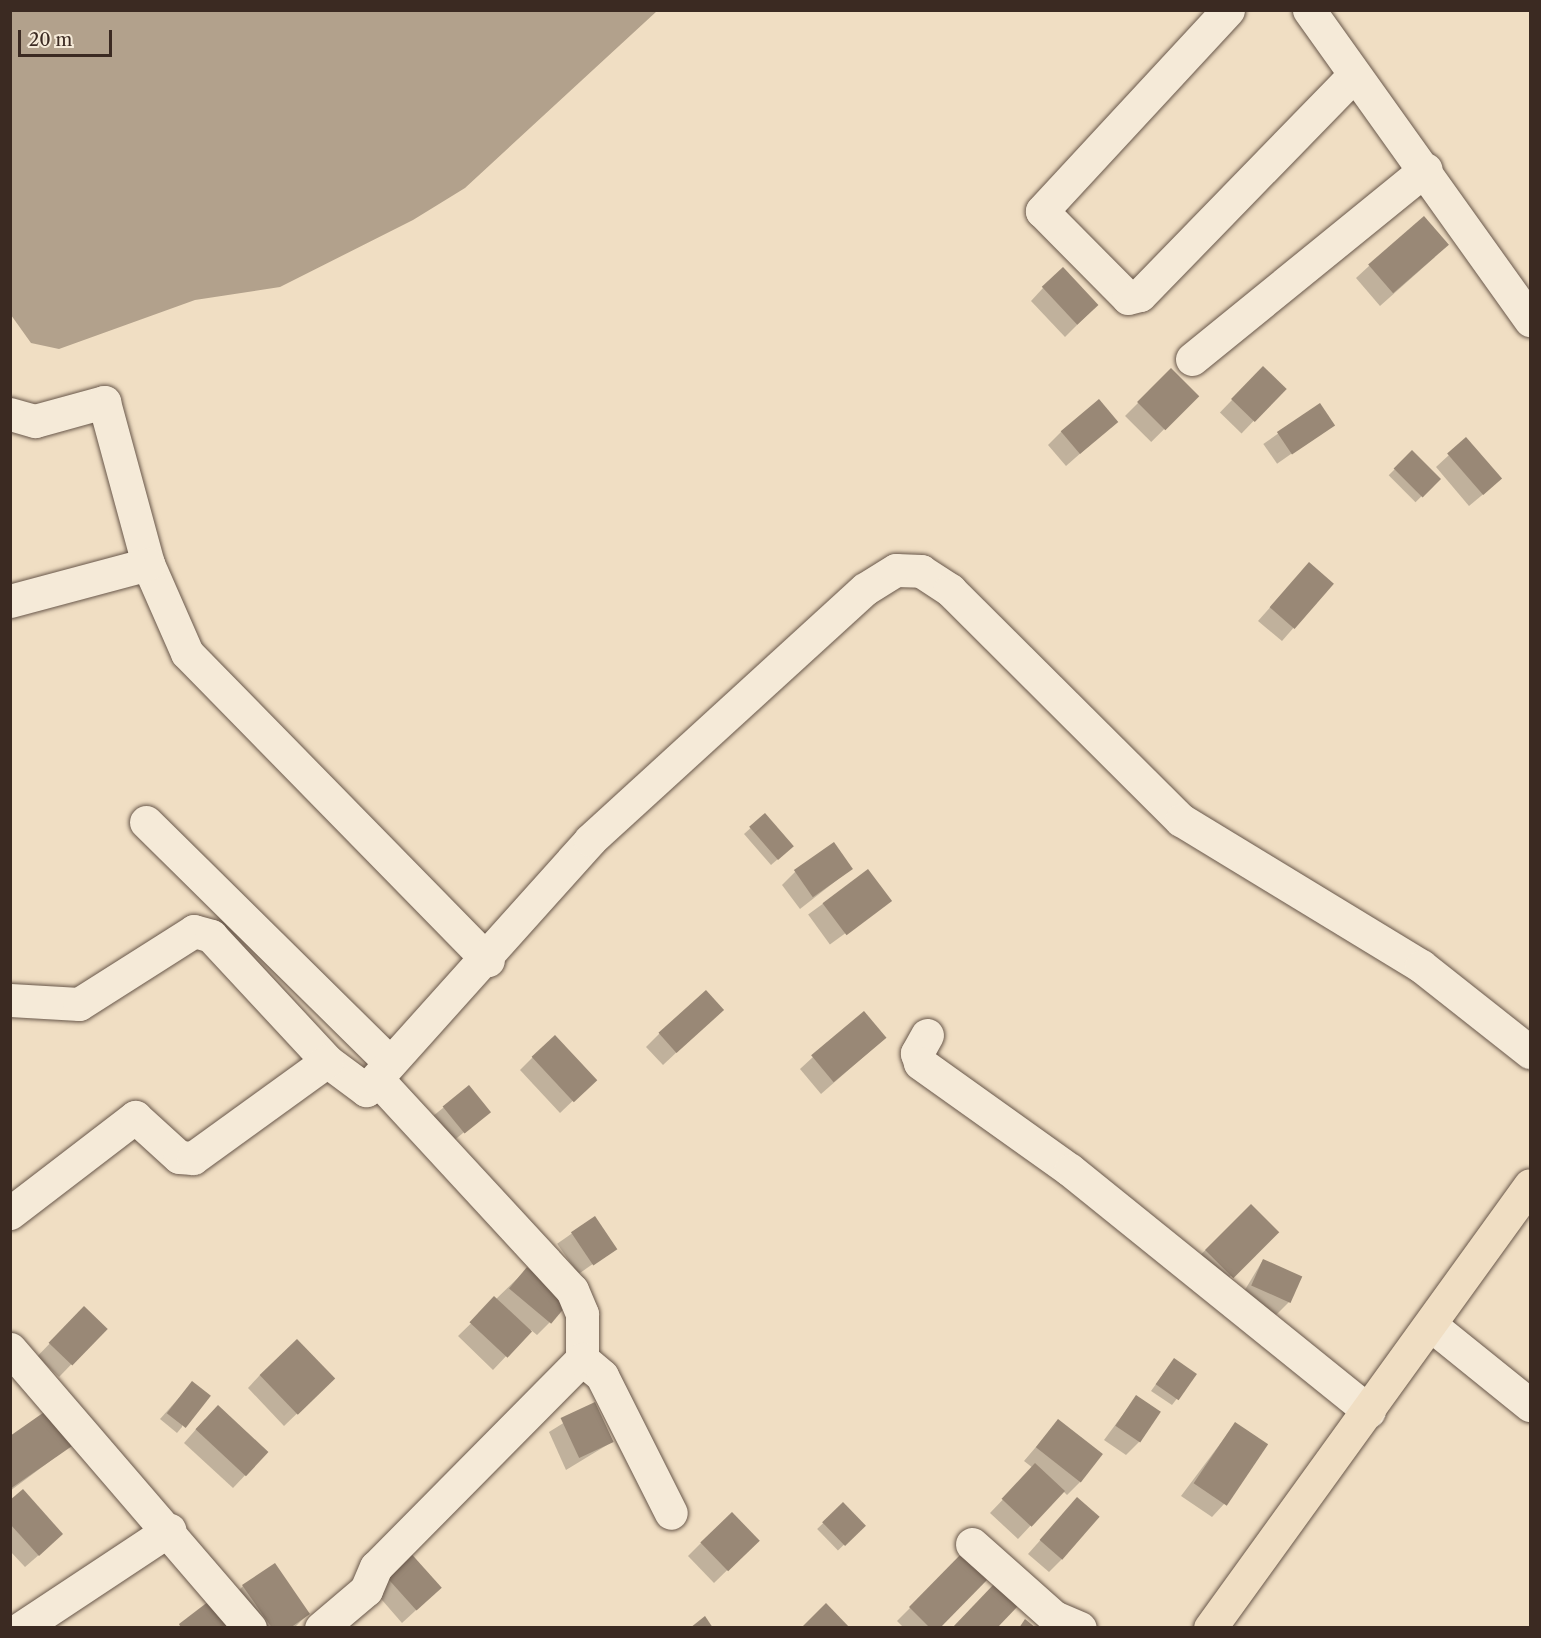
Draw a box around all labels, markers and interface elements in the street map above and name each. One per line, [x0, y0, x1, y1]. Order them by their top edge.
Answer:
scale bar [21, 18, 116, 56]
text: 20 m [29, 29, 72, 51]

